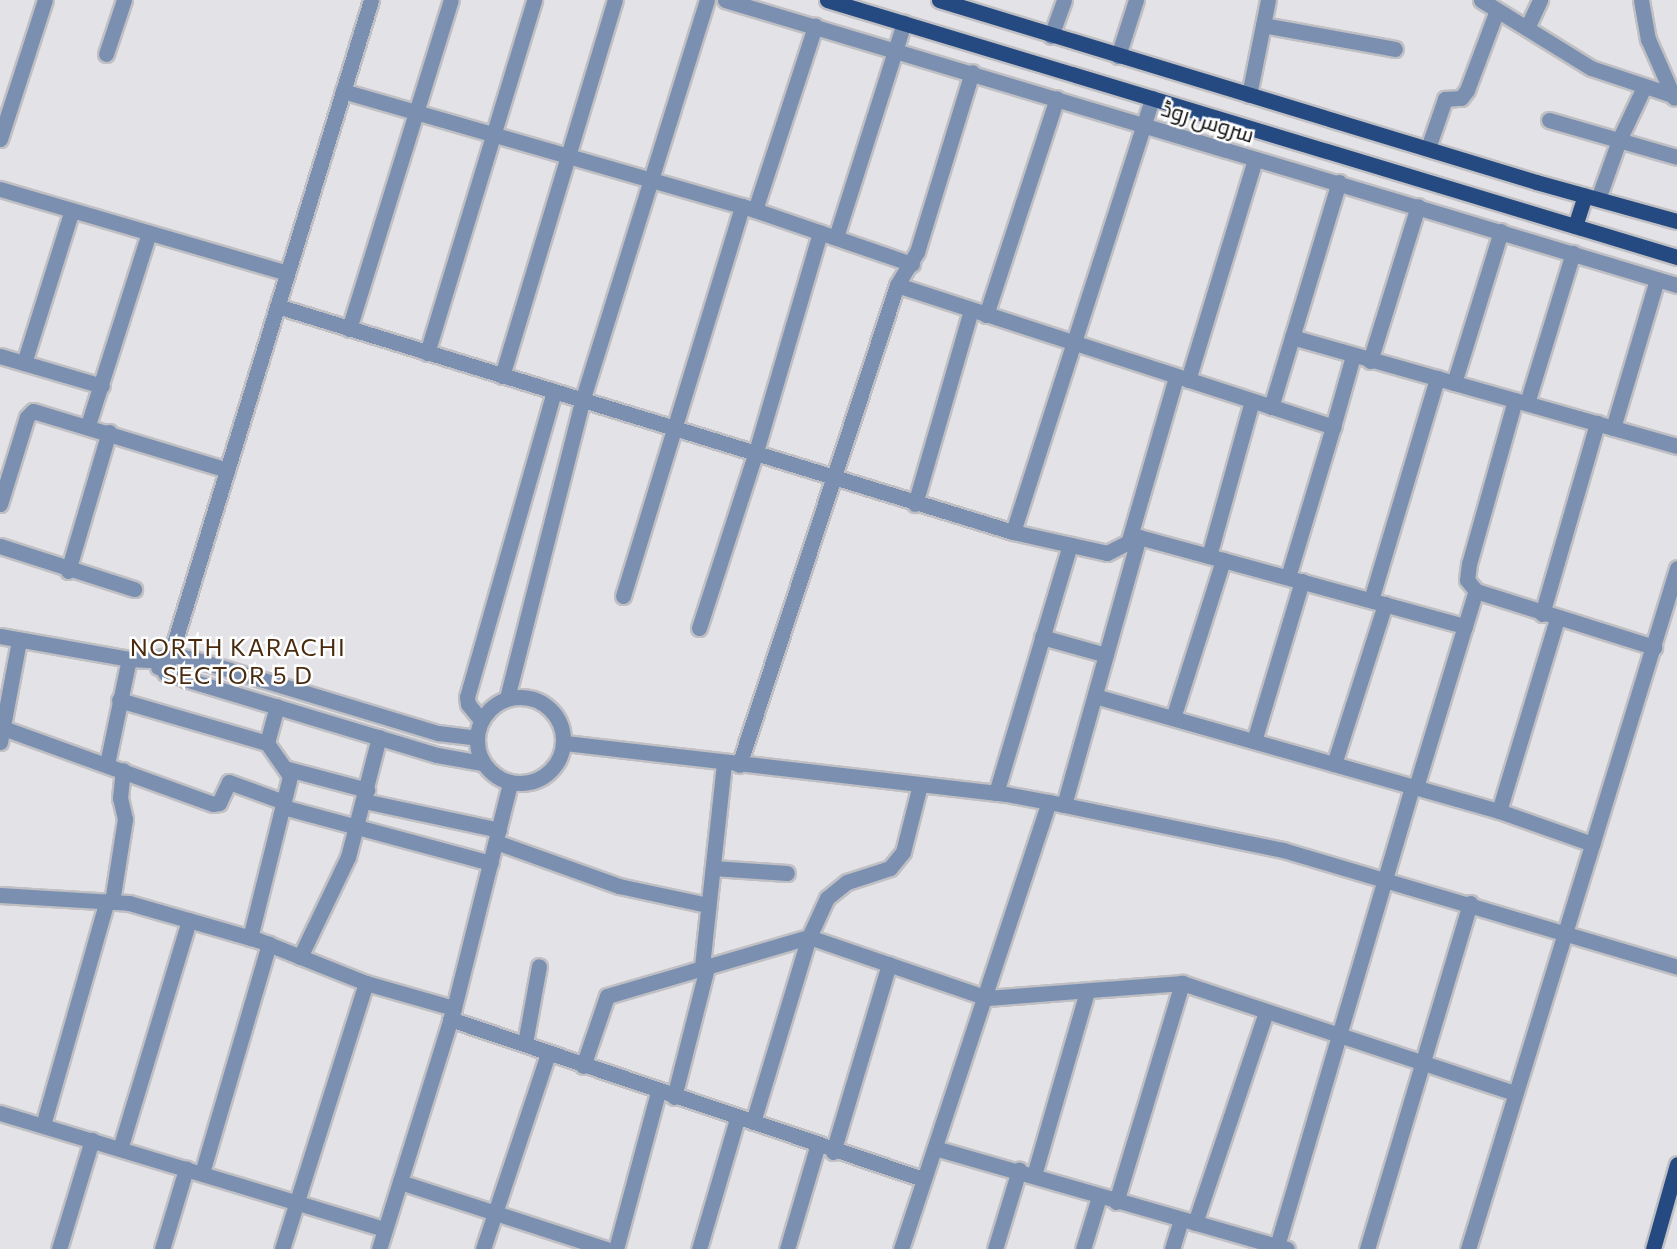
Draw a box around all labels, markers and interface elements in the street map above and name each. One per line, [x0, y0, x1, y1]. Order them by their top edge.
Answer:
street label: سروس روڈ [1158, 94, 1258, 148]
district label: NORTH KARACHI SECTOR 5 D [130, 633, 346, 689]

